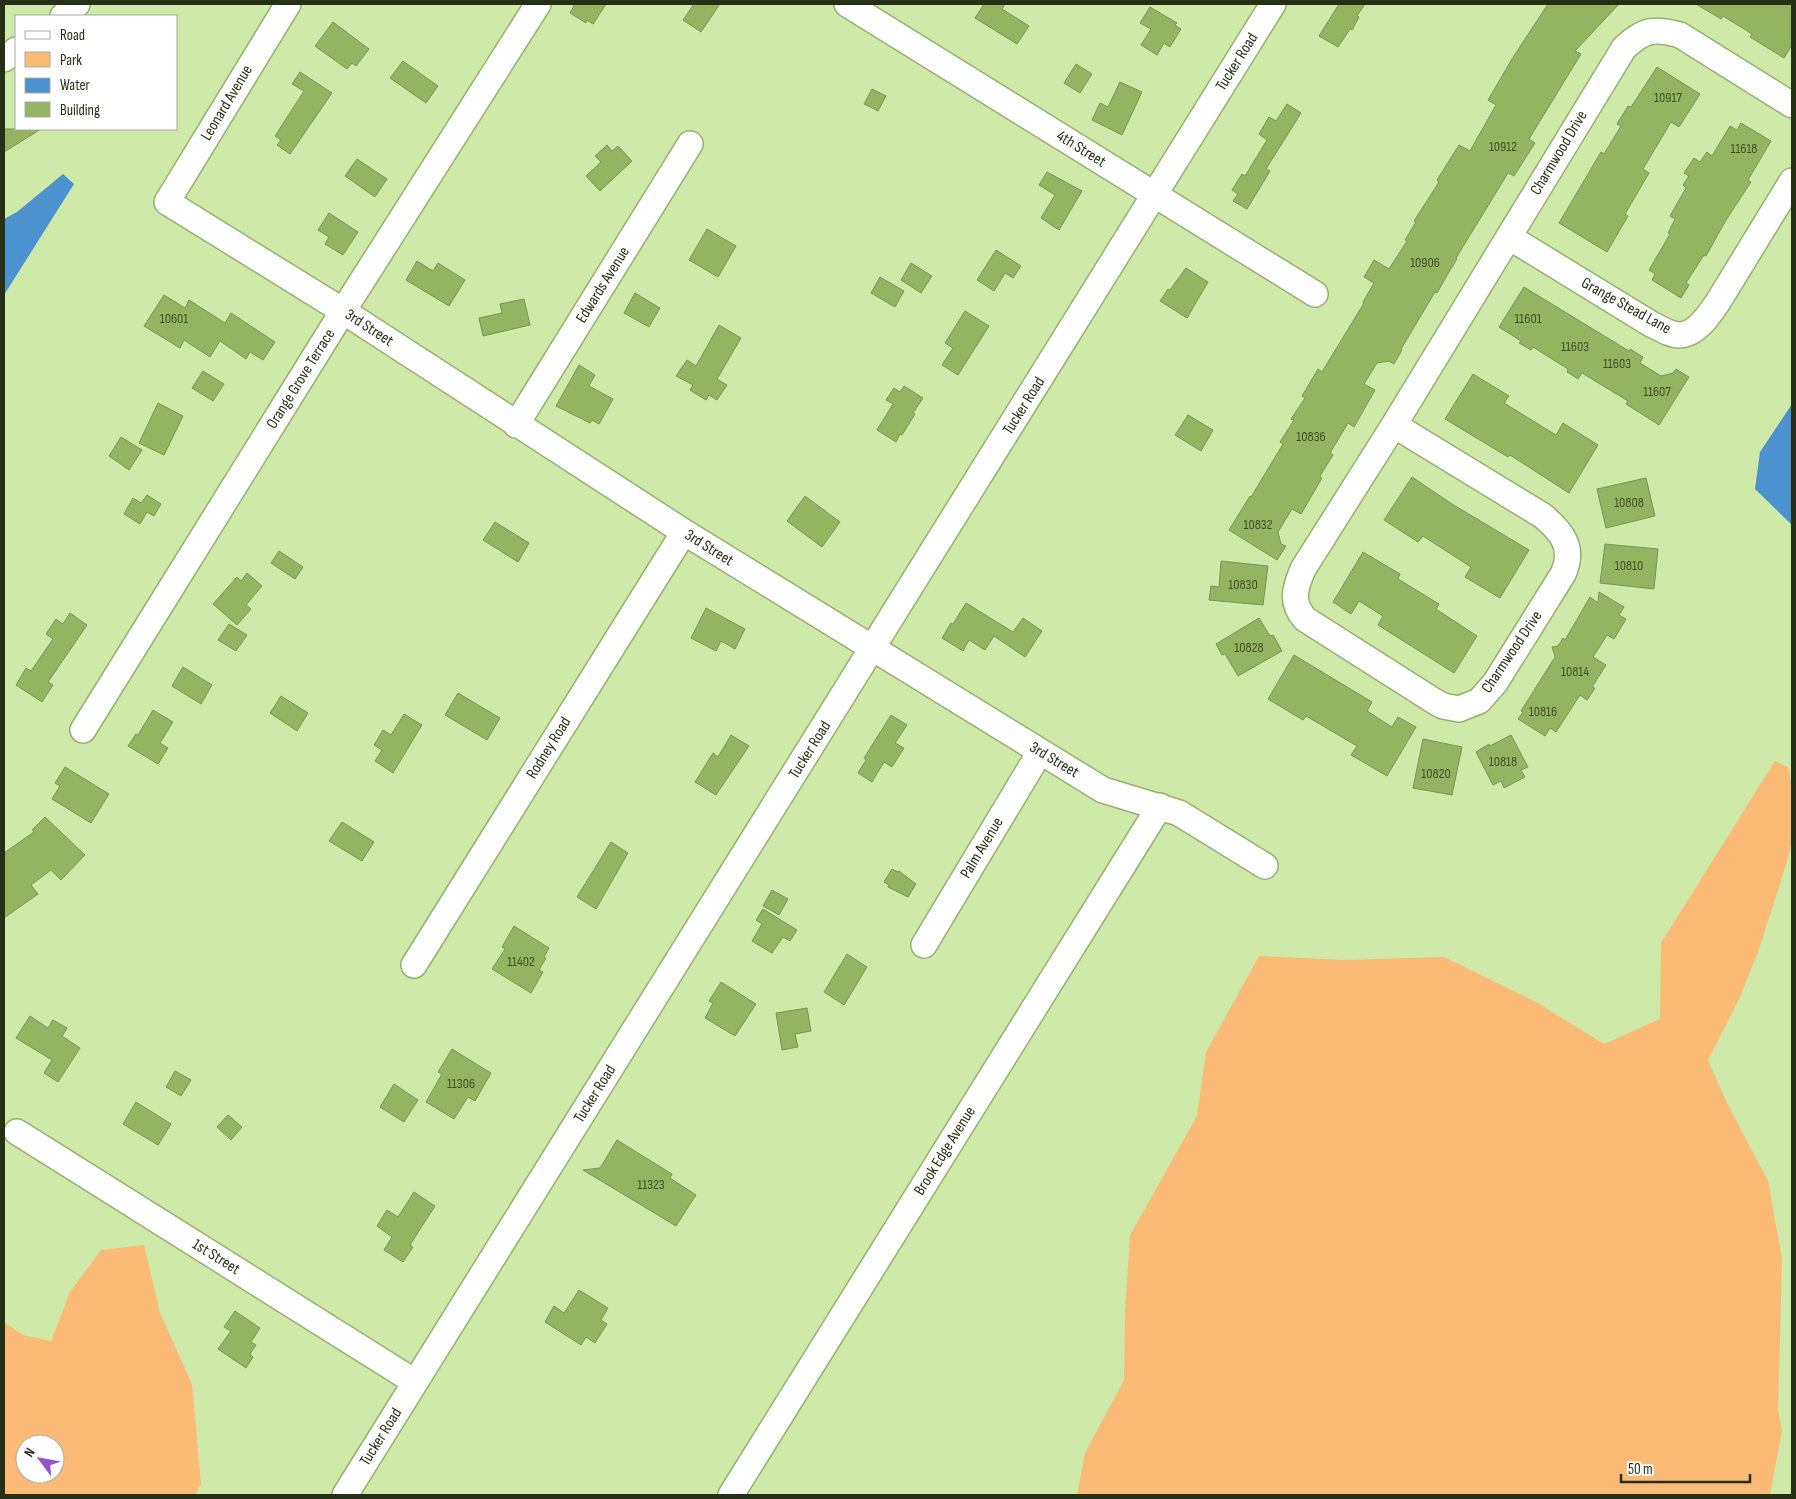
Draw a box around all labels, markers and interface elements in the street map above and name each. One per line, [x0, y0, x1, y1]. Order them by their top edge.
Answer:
legend [15, 15, 178, 130]
text: Road [60, 26, 85, 45]
street label: Tucker Road [1212, 30, 1262, 94]
text: Park [60, 51, 82, 70]
street label: Leonard Avenue [197, 62, 257, 144]
text: Water [60, 76, 91, 95]
house number: 10917 [1654, 89, 1682, 106]
text: Building [60, 101, 100, 120]
street label: Charmwood Drive [1526, 107, 1592, 199]
street label: 4th Street [1053, 126, 1109, 172]
house number: 10912 [1489, 138, 1517, 155]
house number: 11618 [1731, 140, 1757, 157]
street label: Edwards Avenue [572, 243, 634, 327]
house number: 10906 [1410, 254, 1440, 271]
street label: Grange Stead Lane [1578, 274, 1674, 338]
street label: 3rd Street [341, 305, 397, 351]
house number: 10601 [160, 310, 188, 327]
house number: 11601 [1514, 310, 1542, 327]
street label: Orange Grove Terrace [263, 326, 339, 432]
house number: 11603 [1561, 338, 1589, 355]
house number: 11603 [1603, 355, 1631, 372]
street label: Tucker Road [999, 374, 1049, 438]
house number: 11607 [1643, 383, 1671, 400]
house number: 10836 [1296, 428, 1326, 445]
house number: 10808 [1614, 494, 1644, 511]
house number: 10832 [1244, 516, 1273, 533]
street label: 3rd Street [681, 526, 737, 570]
house number: 10810 [1615, 557, 1643, 574]
house number: 10830 [1228, 576, 1258, 593]
street label: Charmwood Drive [1478, 607, 1546, 697]
house number: 10828 [1234, 639, 1264, 656]
house number: 10814 [1561, 663, 1589, 680]
house number: 10816 [1529, 703, 1557, 720]
street label: Rodney Road [523, 714, 575, 782]
street label: Tucker Road [785, 718, 835, 782]
street label: 3rd Street [1026, 738, 1082, 782]
house number: 10818 [1489, 753, 1517, 770]
house number: 10820 [1421, 765, 1451, 782]
street label: Palm Avenue [956, 814, 1008, 882]
house number: 11402 [507, 953, 535, 970]
street label: Tucker Road [570, 1062, 620, 1126]
house number: 11306 [447, 1075, 475, 1092]
street label: Brook Edge Avenue [910, 1103, 980, 1199]
house number: 11323 [637, 1176, 665, 1193]
street label: 1st Street [189, 1235, 243, 1279]
street label: Tucker Road [356, 1405, 406, 1469]
north arrow [15, 1434, 65, 1484]
text: N [20, 1445, 39, 1460]
scale bar [1621, 1452, 1750, 1484]
text: 50 m [1628, 1460, 1653, 1479]

